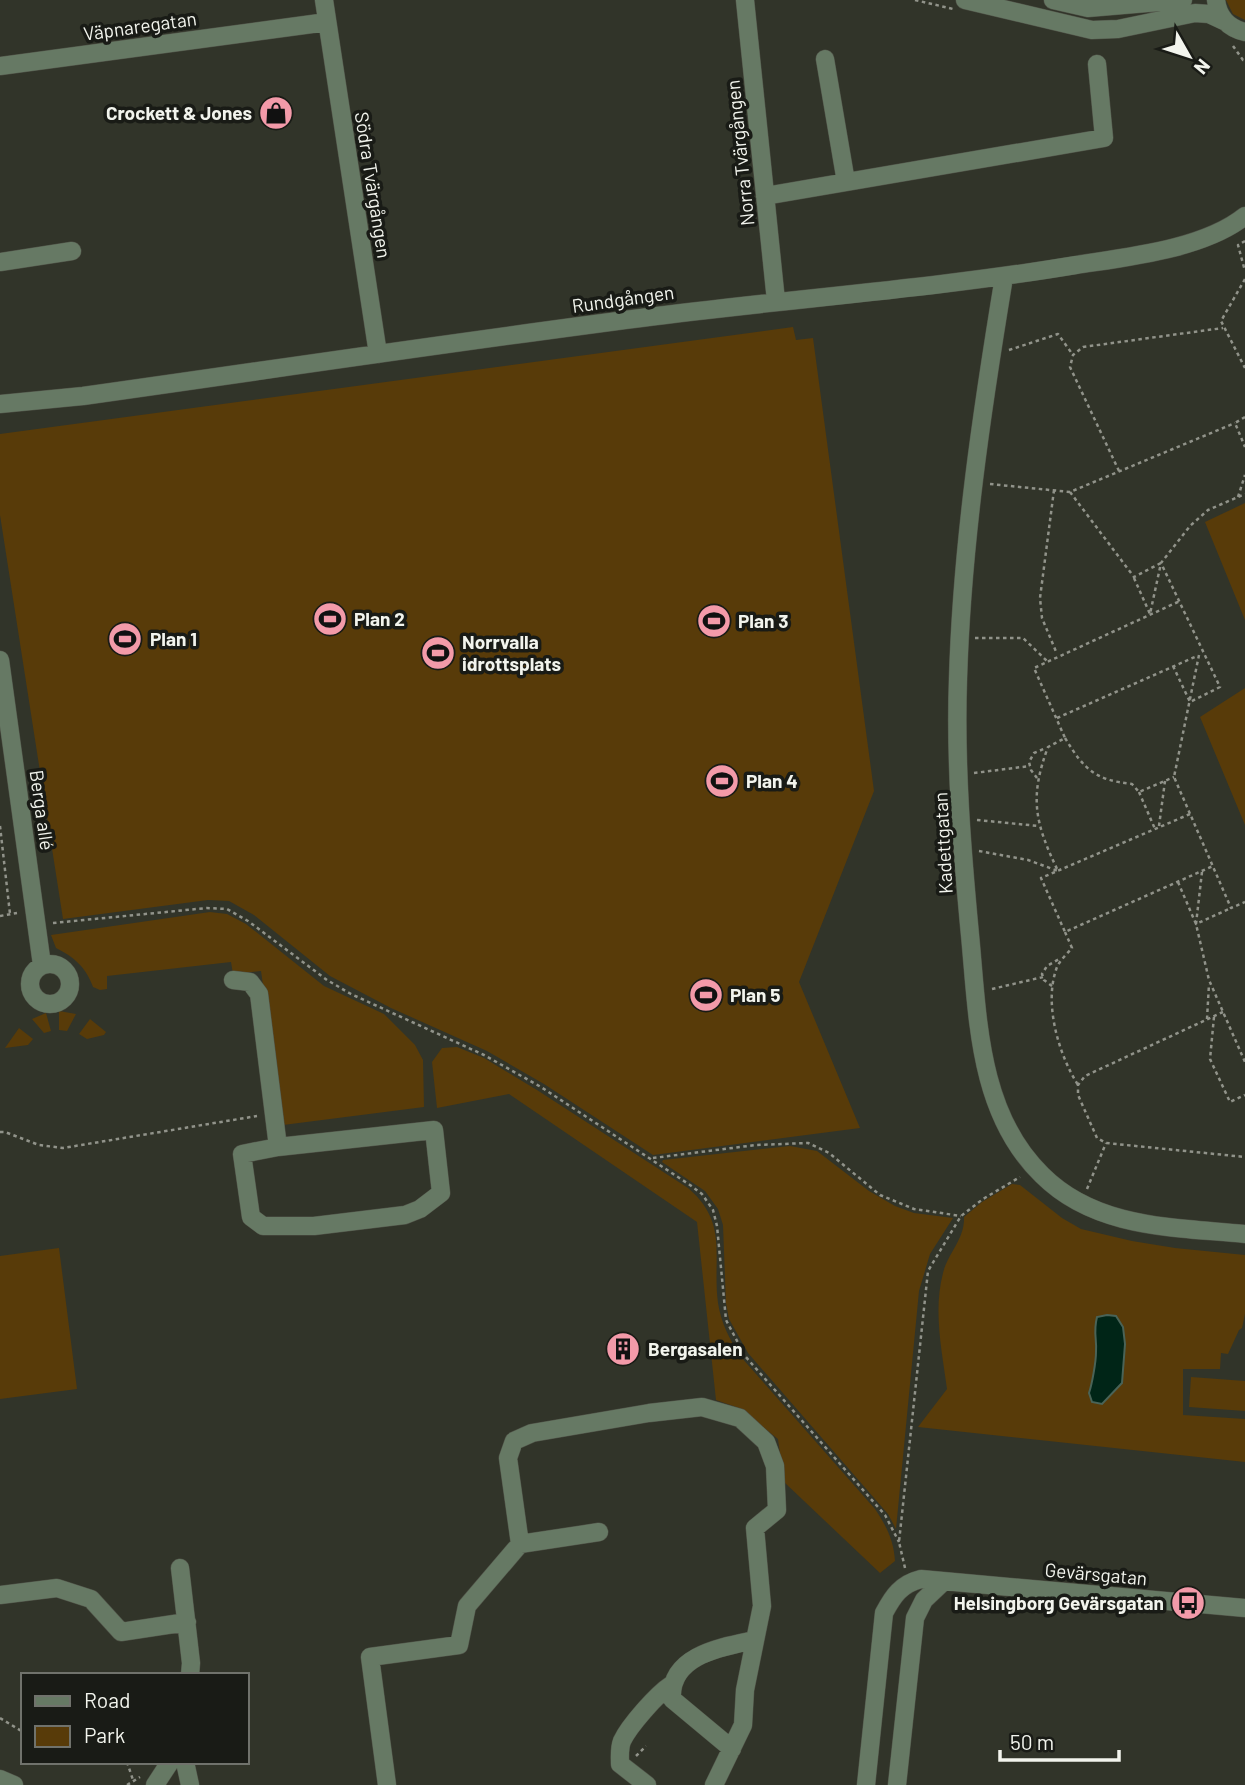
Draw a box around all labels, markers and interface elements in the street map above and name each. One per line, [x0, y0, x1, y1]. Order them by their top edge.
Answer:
street label: Väpnaregatan [82, 6, 198, 45]
north arrow [1154, 21, 1224, 91]
text: N [1190, 55, 1216, 79]
street label: Norra Tvärgången [720, 79, 759, 227]
shop icon: Crockett & Jones [257, 94, 295, 132]
place label: Crockett & Jones [106, 101, 252, 124]
street label: Södra Tvärgången [351, 110, 396, 260]
street label: Rundgången [570, 280, 675, 317]
sports icon: Plan 2 [311, 600, 349, 638]
sports icon: Plan 3 [695, 602, 733, 640]
place label: Plan 2 [354, 607, 405, 630]
place label: Plan 3 [738, 609, 788, 632]
sports icon: Plan 1 [106, 620, 144, 658]
place label: Plan 1 [150, 627, 197, 650]
place label: Norrvalla idrottsplats [462, 630, 561, 675]
sports icon: Norrvalla idrottsplats [419, 634, 457, 672]
sports icon: Plan 4 [703, 762, 741, 800]
street label: Berga allé [25, 768, 60, 852]
place label: Plan 4 [746, 769, 798, 792]
street label: Kadettgatan [928, 791, 957, 895]
sports icon: Plan 5 [687, 976, 725, 1014]
place label: Plan 5 [730, 983, 780, 1006]
building icon: Bergasalen [604, 1330, 642, 1368]
place label: Bergasalen [648, 1337, 743, 1360]
street label: Gevärsgatan [1044, 1558, 1148, 1589]
bus stop icon: Helsingborg Gevärsgatan [1169, 1584, 1207, 1622]
place label: Helsingborg Gevärsgatan [954, 1591, 1164, 1614]
legend [21, 1673, 248, 1764]
text: Road [84, 1687, 130, 1712]
scale bar [1000, 1718, 1119, 1762]
text: Park [84, 1722, 125, 1747]
text: 50 m [1010, 1729, 1054, 1754]

